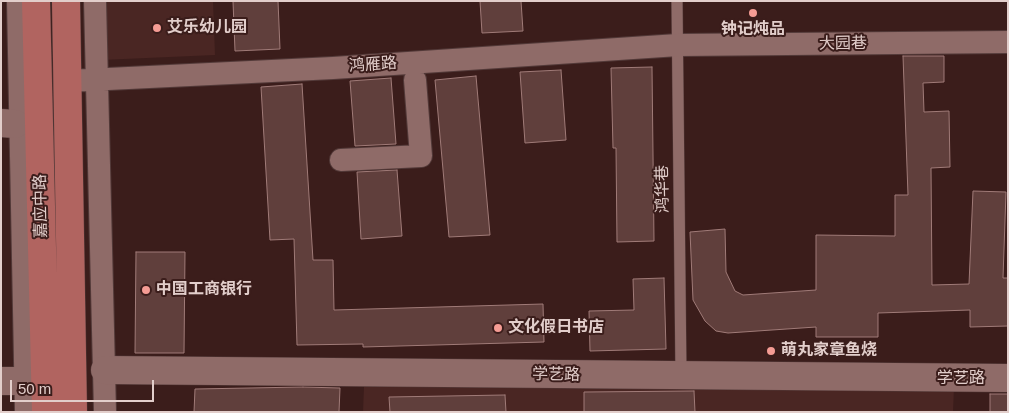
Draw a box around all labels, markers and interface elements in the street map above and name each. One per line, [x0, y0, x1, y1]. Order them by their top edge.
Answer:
marker: 钟记炖品 [747, 7, 759, 19]
place label: 艾乐幼儿园 [167, 18, 247, 38]
place label: 钟记炖品 [721, 20, 785, 40]
marker: 艾乐幼儿园 [151, 22, 163, 34]
street label: 大园巷 [819, 34, 867, 54]
street label: 鸿雁路 [348, 54, 398, 76]
street label: 鸿华巷 [653, 165, 673, 213]
street label: 嘉应中路 [31, 174, 51, 238]
place label: 中国工商银行 [156, 280, 252, 300]
marker: 中国工商银行 [140, 284, 152, 296]
place label: 文化假日书店 [508, 318, 604, 338]
marker: 文化假日书店 [492, 322, 504, 334]
place label: 萌丸家章鱼烧 [781, 341, 877, 361]
marker: 萌丸家章鱼烧 [765, 345, 777, 357]
street label: 学艺路 [532, 365, 580, 385]
street label: 学艺路 [937, 369, 985, 389]
scale bar [12, 370, 156, 402]
text: 50 m [18, 380, 51, 397]

